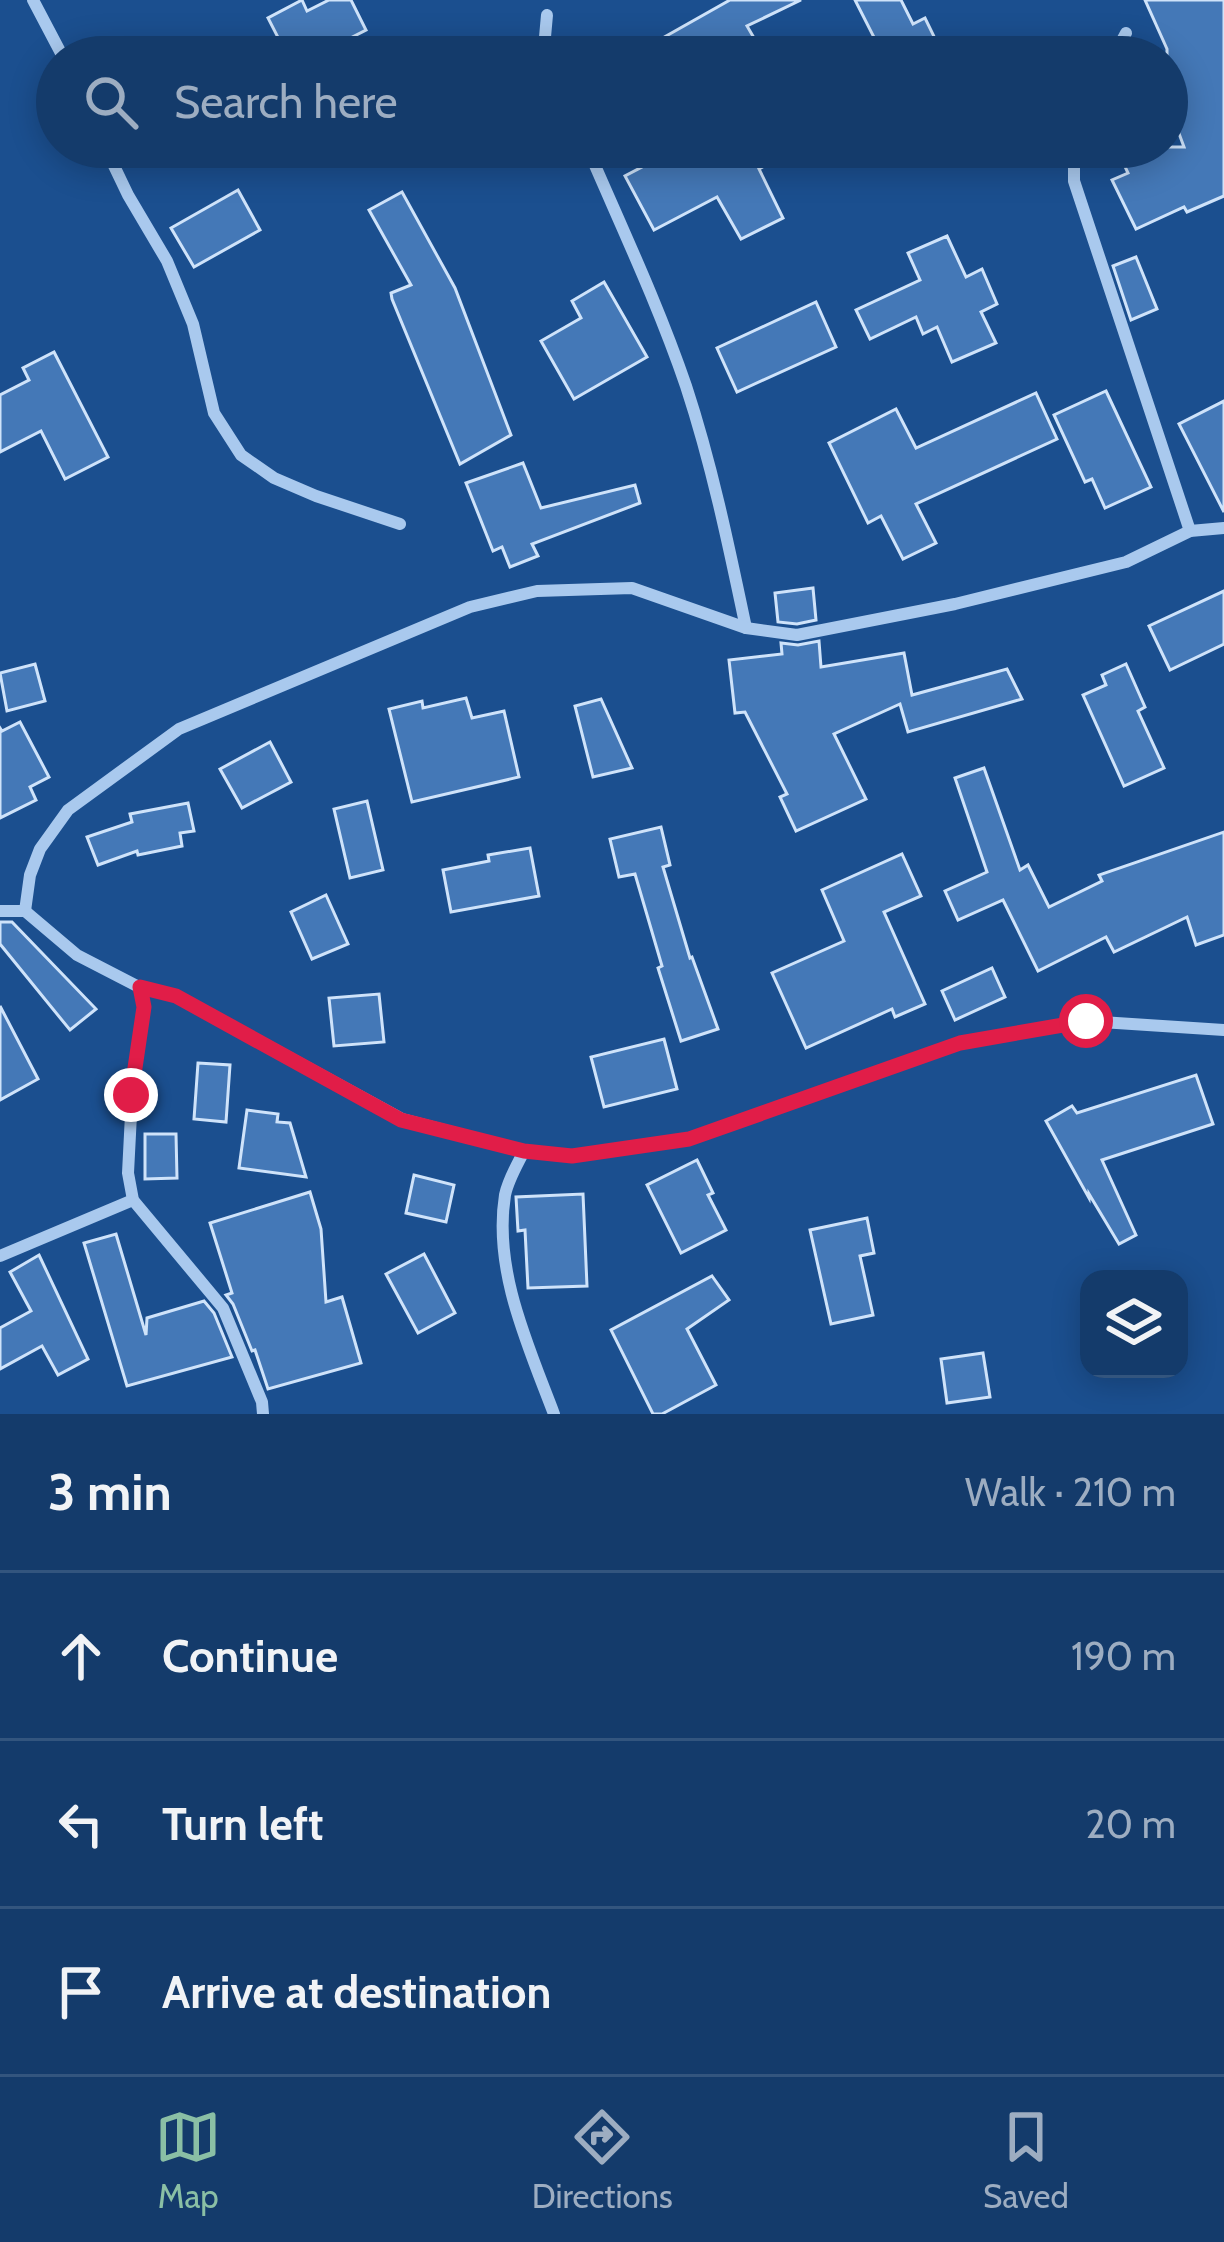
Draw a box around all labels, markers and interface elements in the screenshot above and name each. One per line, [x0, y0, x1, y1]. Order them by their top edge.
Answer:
search box [36, 36, 1188, 168]
icon: search [78, 69, 144, 135]
text: Search here [174, 75, 398, 129]
route start [1059, 994, 1113, 1048]
route end [104, 1068, 158, 1122]
map controls [1080, 1270, 1188, 1378]
button: layers [1080, 1270, 1188, 1378]
text: 3 min [48, 1461, 172, 1523]
text: Walk · 210 m [965, 1468, 1176, 1516]
icon: ahead [48, 1623, 114, 1689]
text: Continue [162, 1629, 338, 1683]
text: 190 m [1071, 1632, 1176, 1680]
icon: left [48, 1791, 114, 1857]
text: Turn left [162, 1797, 324, 1851]
text: 20 m [1085, 1800, 1176, 1848]
icon: arrive [48, 1959, 114, 2025]
text: Arrive at destination [162, 1965, 551, 2019]
tab: Map [155, 2104, 221, 2216]
tab: Directions [532, 2104, 673, 2216]
tab: Saved [983, 2104, 1069, 2216]

